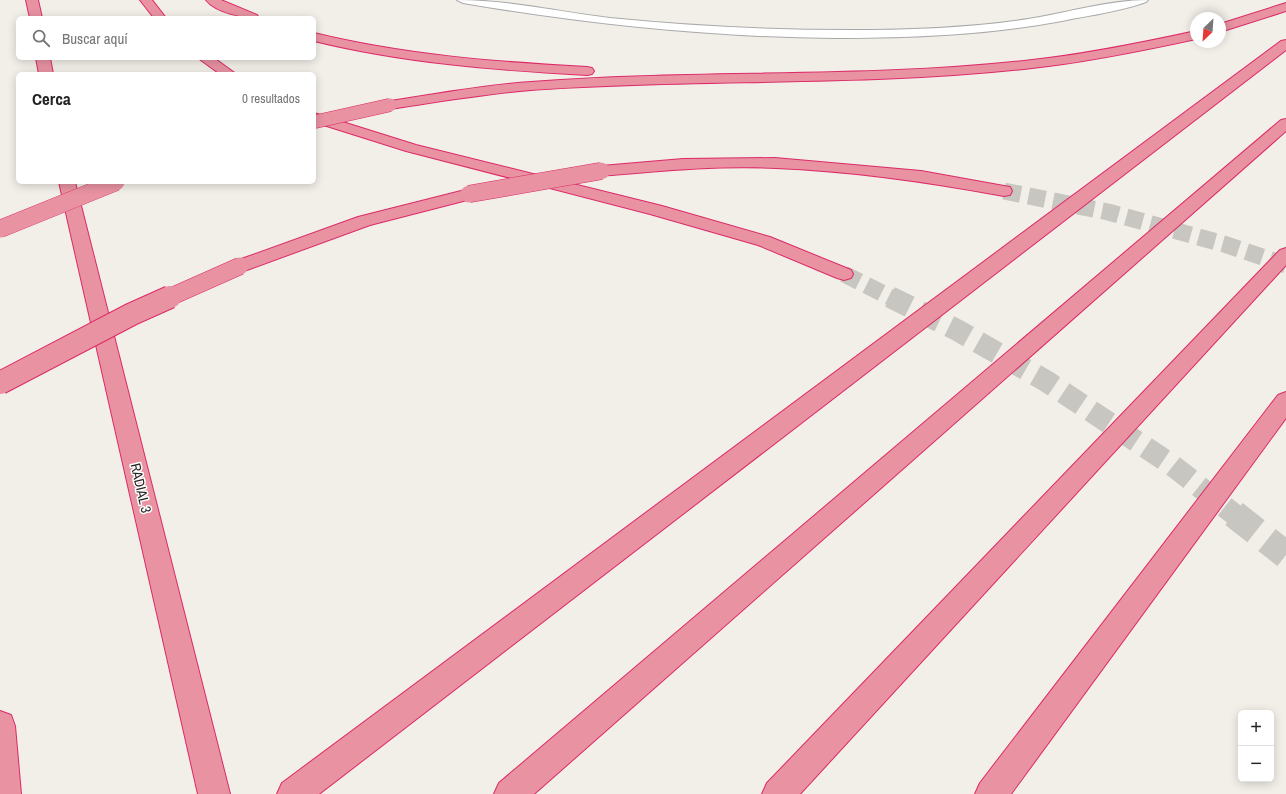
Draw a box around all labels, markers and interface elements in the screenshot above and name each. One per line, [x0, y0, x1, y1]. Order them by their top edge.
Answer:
north arrow [1190, 12, 1226, 48]
search box [16, 16, 316, 60]
icon: search [30, 27, 52, 49]
text: Buscar aquí [62, 28, 128, 49]
text: Cerca [32, 87, 71, 110]
text: 0 resultados [242, 90, 300, 107]
street label: RADIAL 3 [127, 461, 155, 515]
map controls [1238, 710, 1274, 782]
button: + [1238, 710, 1274, 746]
button: − [1238, 746, 1274, 782]

